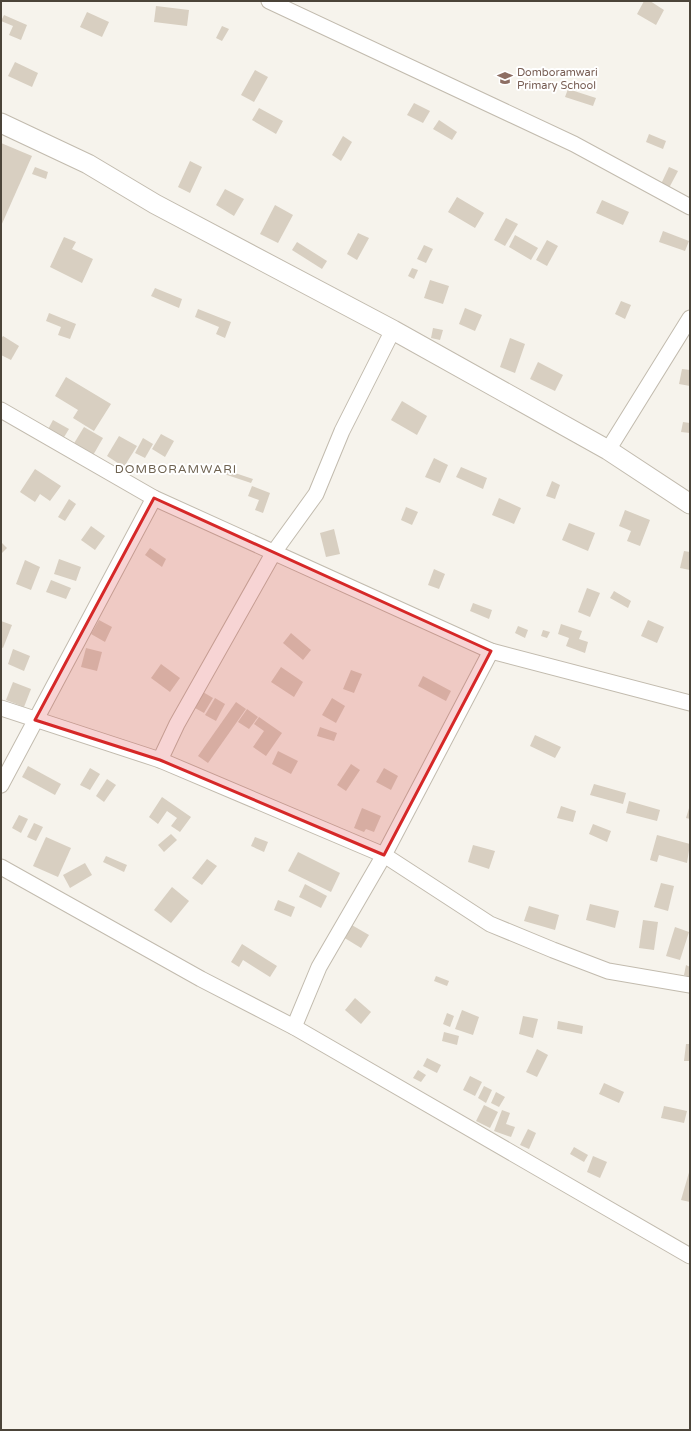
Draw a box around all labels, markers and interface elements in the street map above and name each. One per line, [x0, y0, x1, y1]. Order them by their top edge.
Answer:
place label: Domboramwari Primary School [517, 66, 598, 92]
school or university icon: Domboramwari Primary School [496, 69, 514, 87]
district label: DOMBORAMWARI [115, 462, 237, 476]

